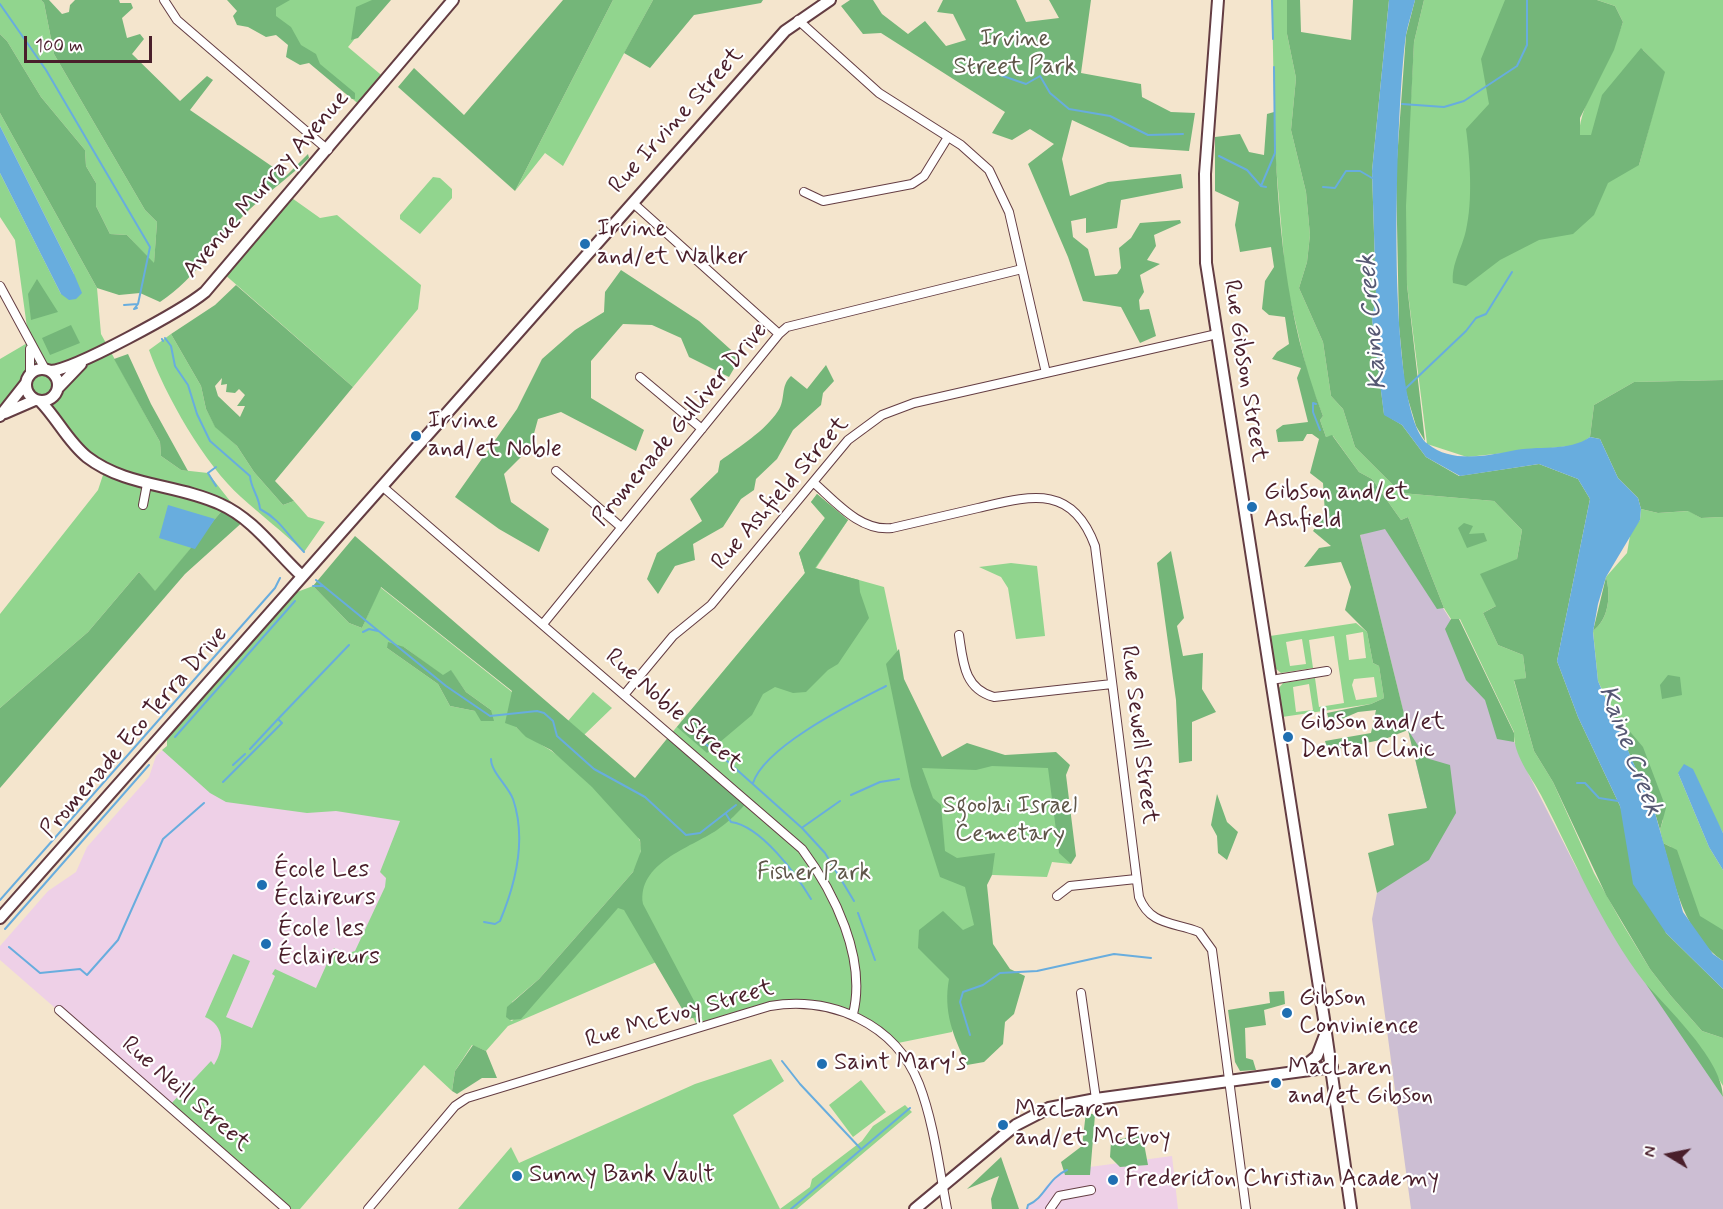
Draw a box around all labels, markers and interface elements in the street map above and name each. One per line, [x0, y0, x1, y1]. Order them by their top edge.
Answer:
scale bar [27, 24, 154, 62]
park label: Irvine Street Park [954, 26, 1076, 82]
text: 100 m [35, 34, 83, 58]
street label: Rue Irvine Street [604, 42, 750, 200]
street label: Avenue Murray Avenue [178, 85, 356, 285]
place label: Irvine and/et Walker [597, 216, 748, 272]
marker: Irvine and/et Walker [578, 237, 592, 251]
water label: Kaine Creek [1353, 253, 1395, 391]
street label: Rue Gibson Street [1215, 278, 1273, 464]
street label: Promenade Gulliver Drive [587, 317, 775, 533]
place label: Irvine and/et Noble [428, 408, 562, 464]
street label: Rue Ashfield Street [706, 411, 856, 577]
marker: Irvine and/et Noble [409, 429, 423, 443]
place label: Gibson and/et Ashfield [1264, 479, 1409, 535]
marker: Gibson and/et Ashfield [1245, 500, 1259, 514]
street label: Promenade Eco Terra Drive [35, 621, 235, 845]
street label: Rue Noble Street [598, 643, 748, 779]
street label: Rue Sewell Street [1113, 644, 1163, 826]
water label: Kaine Creek [1590, 682, 1668, 820]
place label: Gibson and/et Dental Clinic [1300, 709, 1445, 765]
marker: Gibson and/et Dental Clinic [1281, 730, 1295, 744]
park label: Sgoolai Israel Cemetary [943, 793, 1077, 849]
place label: École Les Éclaireurs [274, 857, 376, 913]
park label: Fisher Park [757, 860, 871, 888]
marker: École Les Éclaireurs [255, 878, 269, 892]
place label: École les Éclaireurs [278, 916, 380, 972]
marker: École les Éclaireurs [259, 937, 273, 951]
street label: Rue McEvoy Street [583, 974, 777, 1056]
place label: Gibson Convinience [1299, 985, 1419, 1041]
marker: Gibson Convinience [1280, 1006, 1294, 1020]
street label: Rue Neill Street [115, 1031, 255, 1159]
place label: Saint Mary's [834, 1050, 967, 1078]
place label: MacLaren and/et Gibson [1288, 1055, 1433, 1111]
marker: Saint Mary's [815, 1057, 829, 1071]
marker: MacLaren and/et Gibson [1269, 1076, 1283, 1090]
place label: MacLaren and/et McEvoy [1015, 1097, 1171, 1153]
marker: MacLaren and/et McEvoy [996, 1118, 1010, 1132]
north arrow [1639, 1125, 1699, 1185]
text: N [1640, 1145, 1662, 1159]
place label: Sunny Bank Vault [529, 1162, 715, 1190]
place label: Fredericton Christian Academy [1125, 1166, 1439, 1194]
marker: Sunny Bank Vault [510, 1169, 524, 1183]
marker: Fredericton Christian Academy [1106, 1173, 1120, 1187]

